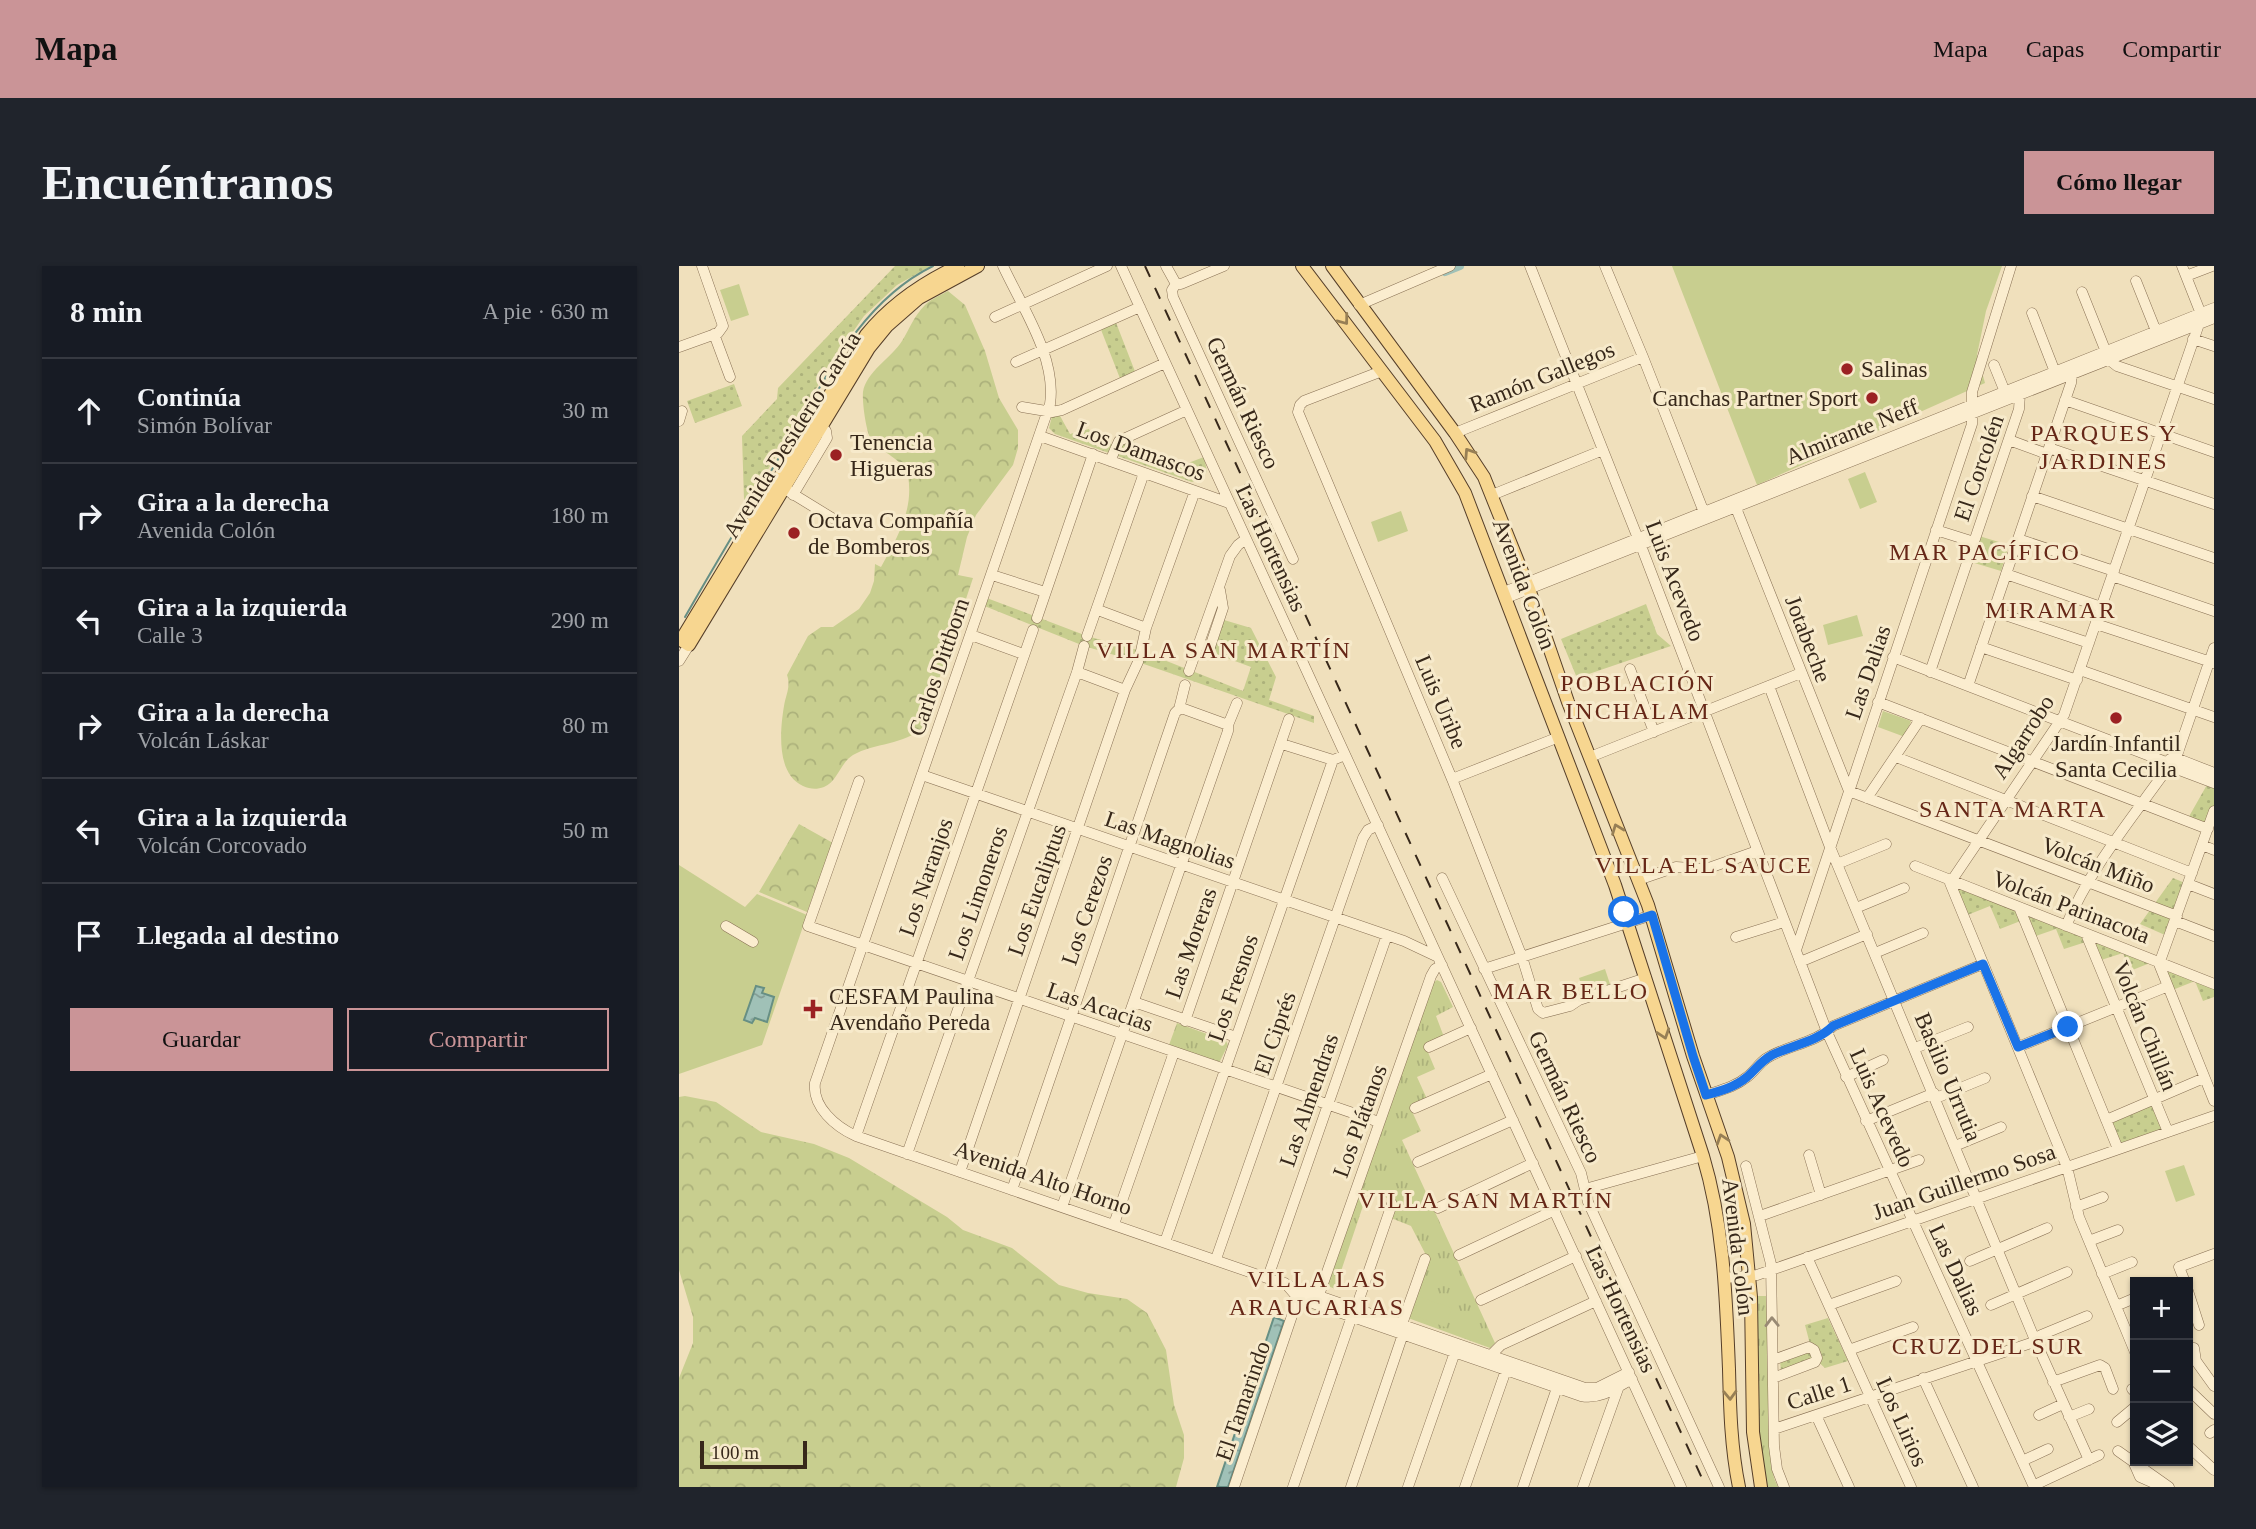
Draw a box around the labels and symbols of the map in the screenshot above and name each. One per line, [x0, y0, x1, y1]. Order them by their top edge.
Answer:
one-way arrow [1335, 313, 1348, 325]
street label: Avenida Desiderio García [718, 327, 866, 543]
street label: Germán Riesco [1202, 333, 1284, 473]
street label: Ramón Gallegos [1466, 337, 1618, 417]
place label: Salinas [1861, 357, 1927, 382]
marker: Salinas [1839, 361, 1855, 377]
place label: Canchas Partner Sport [1652, 386, 1859, 411]
marker: Canchas Partner Sport [1864, 390, 1880, 406]
street label: Almirante Neff [1782, 394, 1922, 470]
street label: El Corcolén [1949, 411, 2009, 524]
street label: Los Damascos [1073, 416, 1209, 486]
district label: PARQUES Y JARDINES [2030, 420, 2178, 474]
place label: Tenencia Higueras [850, 430, 933, 481]
marker: Tenencia Higueras [828, 447, 844, 463]
one-way arrow [1465, 448, 1478, 461]
street label: Las Hortensias [1231, 480, 1311, 616]
place label: Octava Compañía de Bomberos [808, 508, 973, 559]
street label: Avenida Colón [1488, 515, 1561, 653]
street label: Luis Acevedo [1641, 517, 1709, 645]
marker: Octava Compañía de Bomberos [786, 525, 802, 541]
district label: MAR PACÍFICO [1889, 539, 2081, 565]
street label: Jotabeche [1780, 592, 1836, 686]
street label: Carlos Dittborn [904, 595, 974, 739]
district label: MIRAMAR [1985, 597, 2117, 623]
street label: Las Dalias [1840, 622, 1896, 722]
district label: VILLA SAN MARTÍN [1096, 637, 1352, 663]
street label: Luis Uribe [1410, 652, 1472, 752]
district label: POBLACIÓN INCHALAM [1560, 670, 1716, 724]
street label: Algarrobo [1987, 691, 2059, 783]
marker: Jardín Infantil Santa Cecilia [2108, 710, 2124, 726]
place label: Jardín Infantil Santa Cecilia [2051, 731, 2181, 782]
district label: SANTA MARTA [1919, 796, 2107, 822]
street label: Las Magnolias [1102, 806, 1238, 874]
street label: Los Naranjos [894, 815, 958, 939]
street label: Los Eucaliptus [1003, 821, 1071, 959]
street label: Los Limoneros [943, 823, 1013, 963]
one-way arrow [1611, 823, 1625, 835]
street label: Volcán Miño [2038, 832, 2158, 898]
street label: Los Cerezos [1057, 852, 1117, 968]
district label: VILLA EL SAUCE [1595, 852, 1813, 878]
street label: Volcán Parinacota [1989, 866, 2153, 948]
street label: Las Moreras [1160, 884, 1222, 1002]
route start [1608, 896, 1639, 927]
street label: Los Fresnos [1203, 931, 1263, 1045]
street label: Volcán Chillán [2108, 958, 2182, 1095]
street label: Las Acacias [1044, 977, 1156, 1037]
district label: MAR BELLO [1493, 978, 1649, 1004]
place label: CESFAM Paulina Avendaño Pereda [829, 984, 994, 1035]
street label: El Ciprés [1249, 988, 1301, 1078]
marker: CESFAM Paulina Avendaño Pereda [803, 999, 823, 1019]
street label: Basilio Urrutia [1910, 1009, 1986, 1145]
route end [2052, 1011, 2083, 1042]
street label: Germán Riesco [1524, 1027, 1606, 1167]
one-way arrow [1656, 1028, 1670, 1040]
street label: Las Almendras [1275, 1030, 1343, 1170]
street label: Luis Acevedo [1845, 1045, 1919, 1171]
street label: Los Plátanos [1328, 1061, 1392, 1181]
one-way arrow [1716, 1133, 1730, 1145]
street label: Avenida Alto Horno [951, 1136, 1135, 1220]
street label: Juan Guillermo Sosa [1869, 1139, 2059, 1225]
street label: Avenida Colón [1717, 1177, 1759, 1318]
district label: VILLA SAN MARTÍN [1358, 1187, 1614, 1213]
street label: Las Dalias [1924, 1220, 1988, 1320]
street label: Las Hortensias [1581, 1241, 1661, 1377]
district label: VILLA LAS ARAUCARIAS [1229, 1266, 1405, 1320]
one-way arrow [1765, 1316, 1780, 1327]
district label: CRUZ DEL SUR [1892, 1333, 2084, 1359]
street label: El Tamarindo [1211, 1338, 1275, 1464]
street label: Calle 1 [1784, 1371, 1854, 1415]
street label: Los Lirios [1871, 1373, 1933, 1471]
one-way arrow [1722, 1390, 1737, 1401]
scale bar [700, 1438, 807, 1470]

